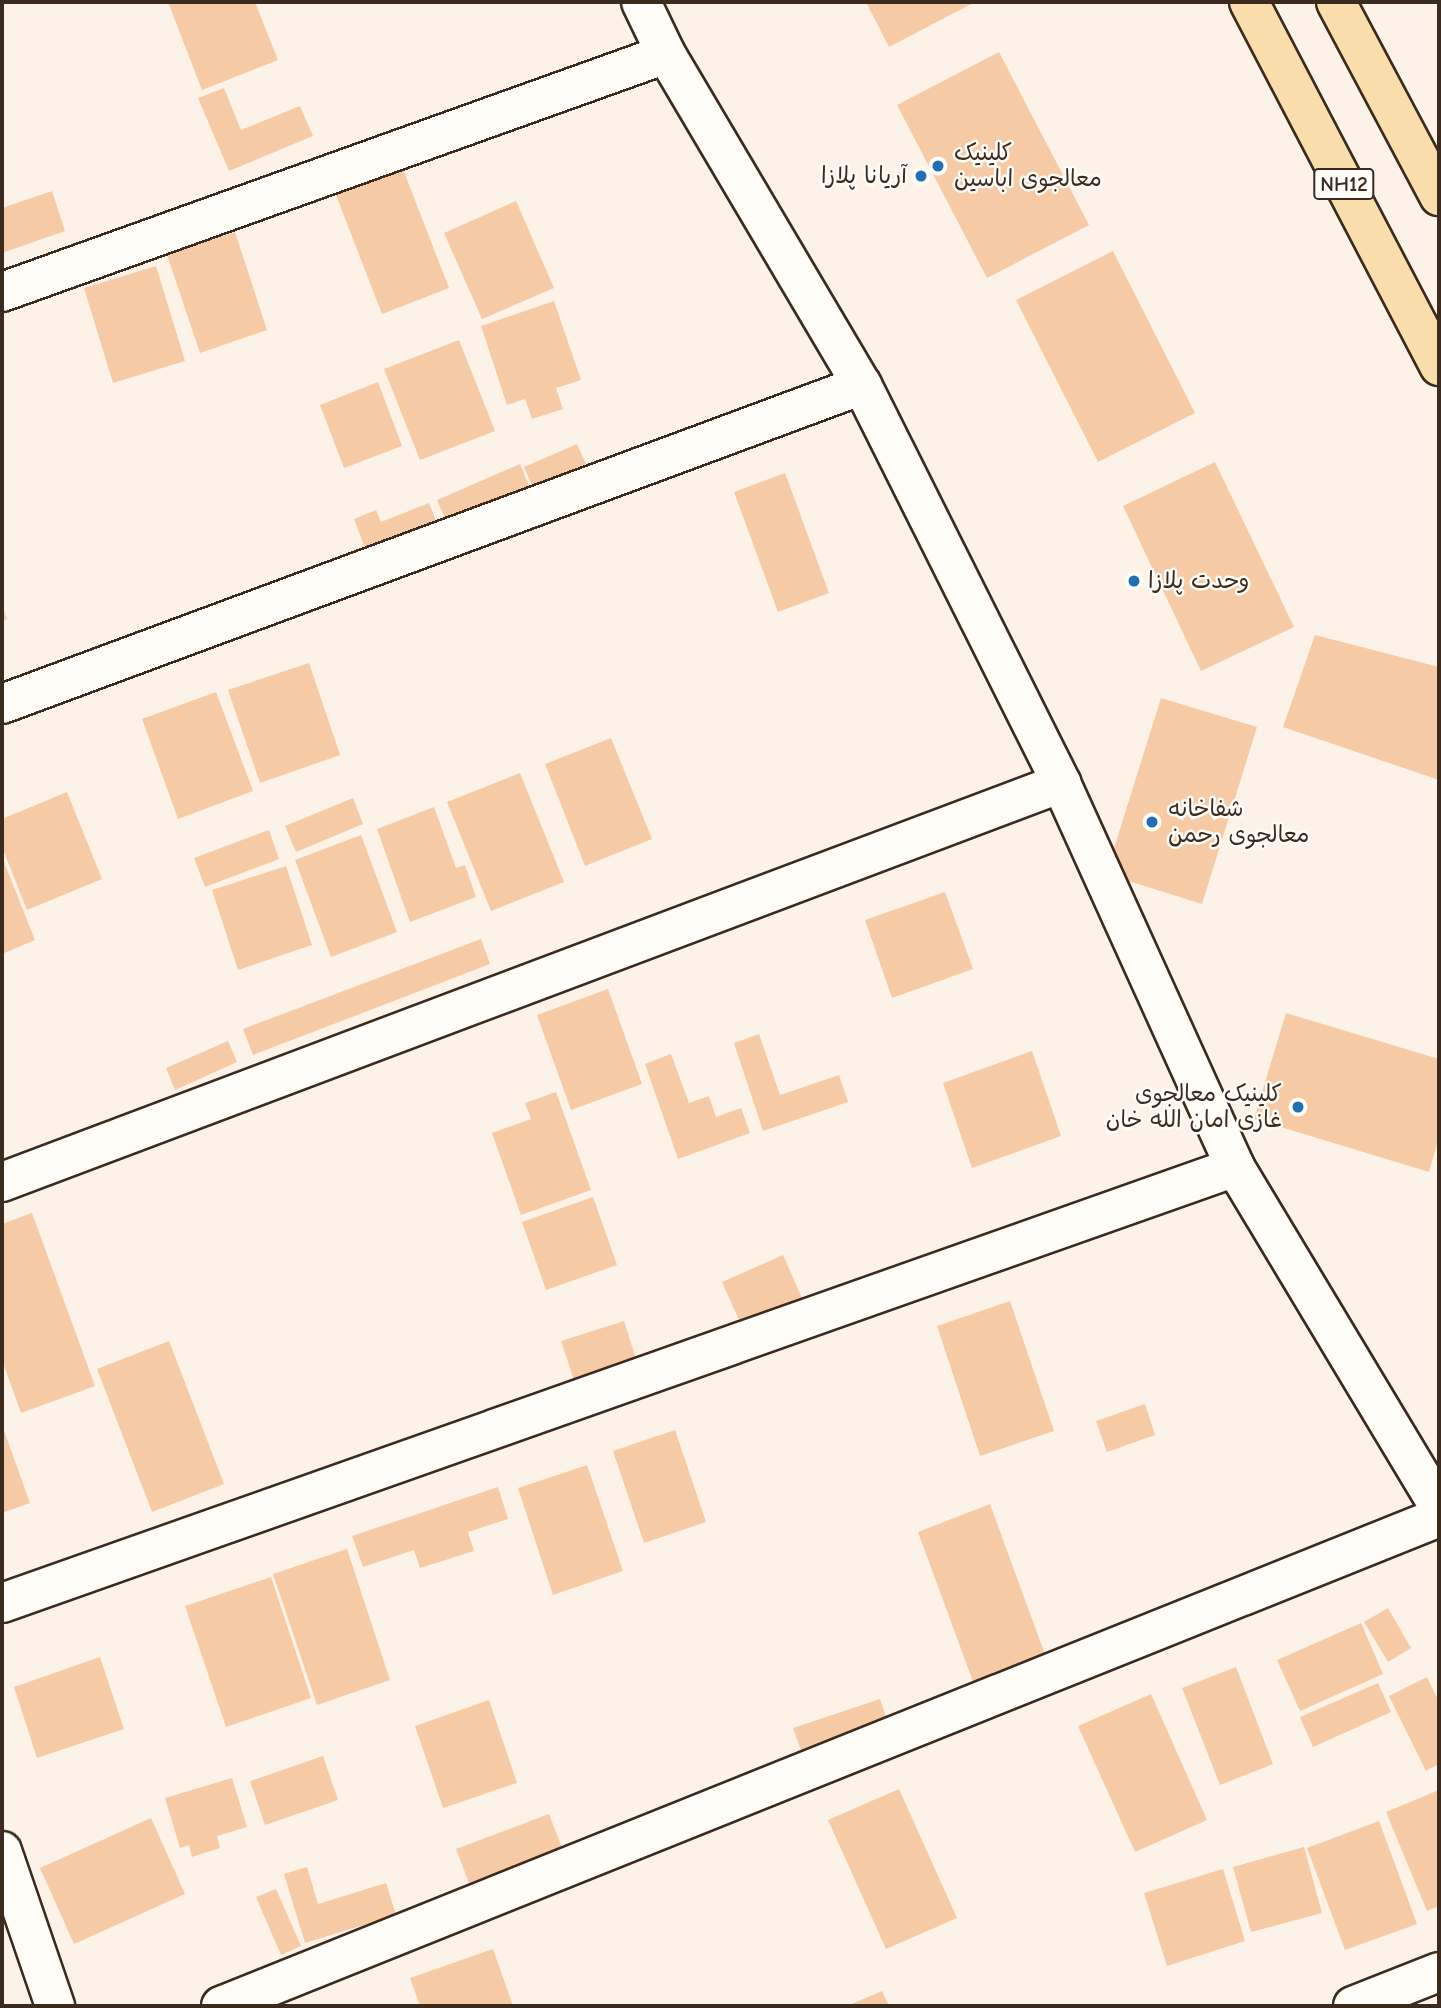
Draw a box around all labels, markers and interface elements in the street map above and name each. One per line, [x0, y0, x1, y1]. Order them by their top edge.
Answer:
place label: کلینیک معالجوی اباسین [954, 139, 1102, 193]
marker: کلینیک معالجوی اباسین [928, 156, 948, 176]
place label: آریانا پلازا [821, 162, 907, 190]
road number: NH12 [1312, 166, 1376, 202]
marker: آریانا پلازا [913, 168, 929, 184]
place label: وحدت پلازا [1148, 567, 1249, 595]
marker: وحدت پلازا [1126, 573, 1142, 589]
place label: شفاخانه معالجوی رحمن [1168, 795, 1309, 849]
marker: شفاخانه معالجوی رحمن [1142, 812, 1162, 832]
place label: کلینیک معالجوی غازی امان الله خان [1106, 1080, 1282, 1134]
marker: کلینیک معالجوی غازی امان الله خان [1288, 1097, 1308, 1117]

